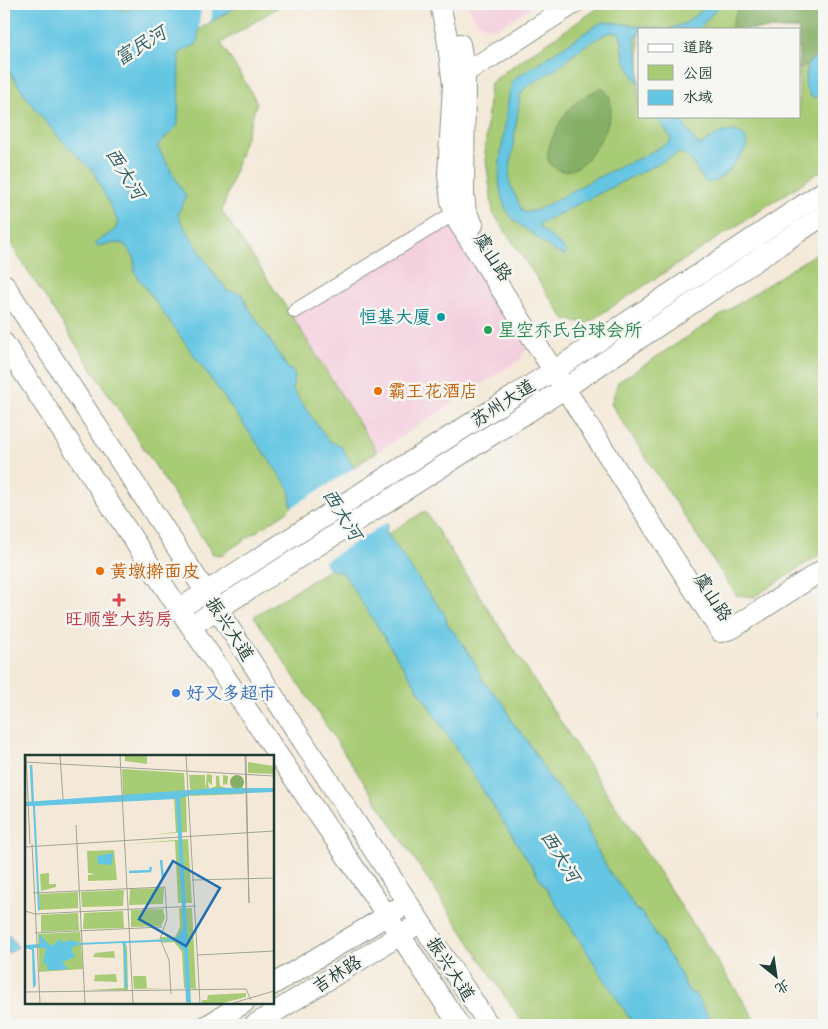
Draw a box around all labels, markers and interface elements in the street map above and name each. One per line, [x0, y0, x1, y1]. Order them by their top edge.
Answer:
water label: 富民河 [110, 19, 175, 74]
legend [638, 28, 800, 118]
text: 道路 [683, 37, 713, 59]
text: 公园 [683, 63, 713, 85]
text: 水域 [683, 87, 713, 109]
water label: 西大河 [97, 143, 152, 208]
street label: 虞山路 [466, 228, 517, 288]
place label: 恒基大厦 [359, 306, 431, 332]
marker: 恒基大厦 [435, 311, 447, 323]
place label: 星空乔氏台球会所 [498, 319, 642, 345]
marker: 星空乔氏台球会所 [482, 324, 494, 336]
street label: 苏州大道 [467, 374, 541, 435]
place label: 霸王花酒店 [388, 380, 478, 406]
marker: 霸王花酒店 [372, 385, 384, 397]
water label: 西大河 [314, 484, 369, 549]
place label: 黄墩擀面皮 [110, 560, 200, 586]
marker: 黄墩擀面皮 [94, 565, 106, 577]
street label: 虞山路 [686, 568, 737, 628]
street label: 振兴大道 [198, 593, 259, 667]
marker: 旺顺堂大药房 [113, 594, 125, 606]
place label: 旺顺堂大药房 [65, 608, 173, 634]
place label: 好又多超市 [186, 682, 276, 708]
marker: 好又多超市 [170, 687, 182, 699]
inset map [25, 755, 274, 1004]
water label: 西大河 [532, 826, 587, 891]
street label: 振兴大道 [419, 933, 480, 1007]
street label: 吉林路 [308, 950, 368, 1001]
north arrow [750, 952, 800, 1002]
text: 北 [770, 973, 793, 999]

